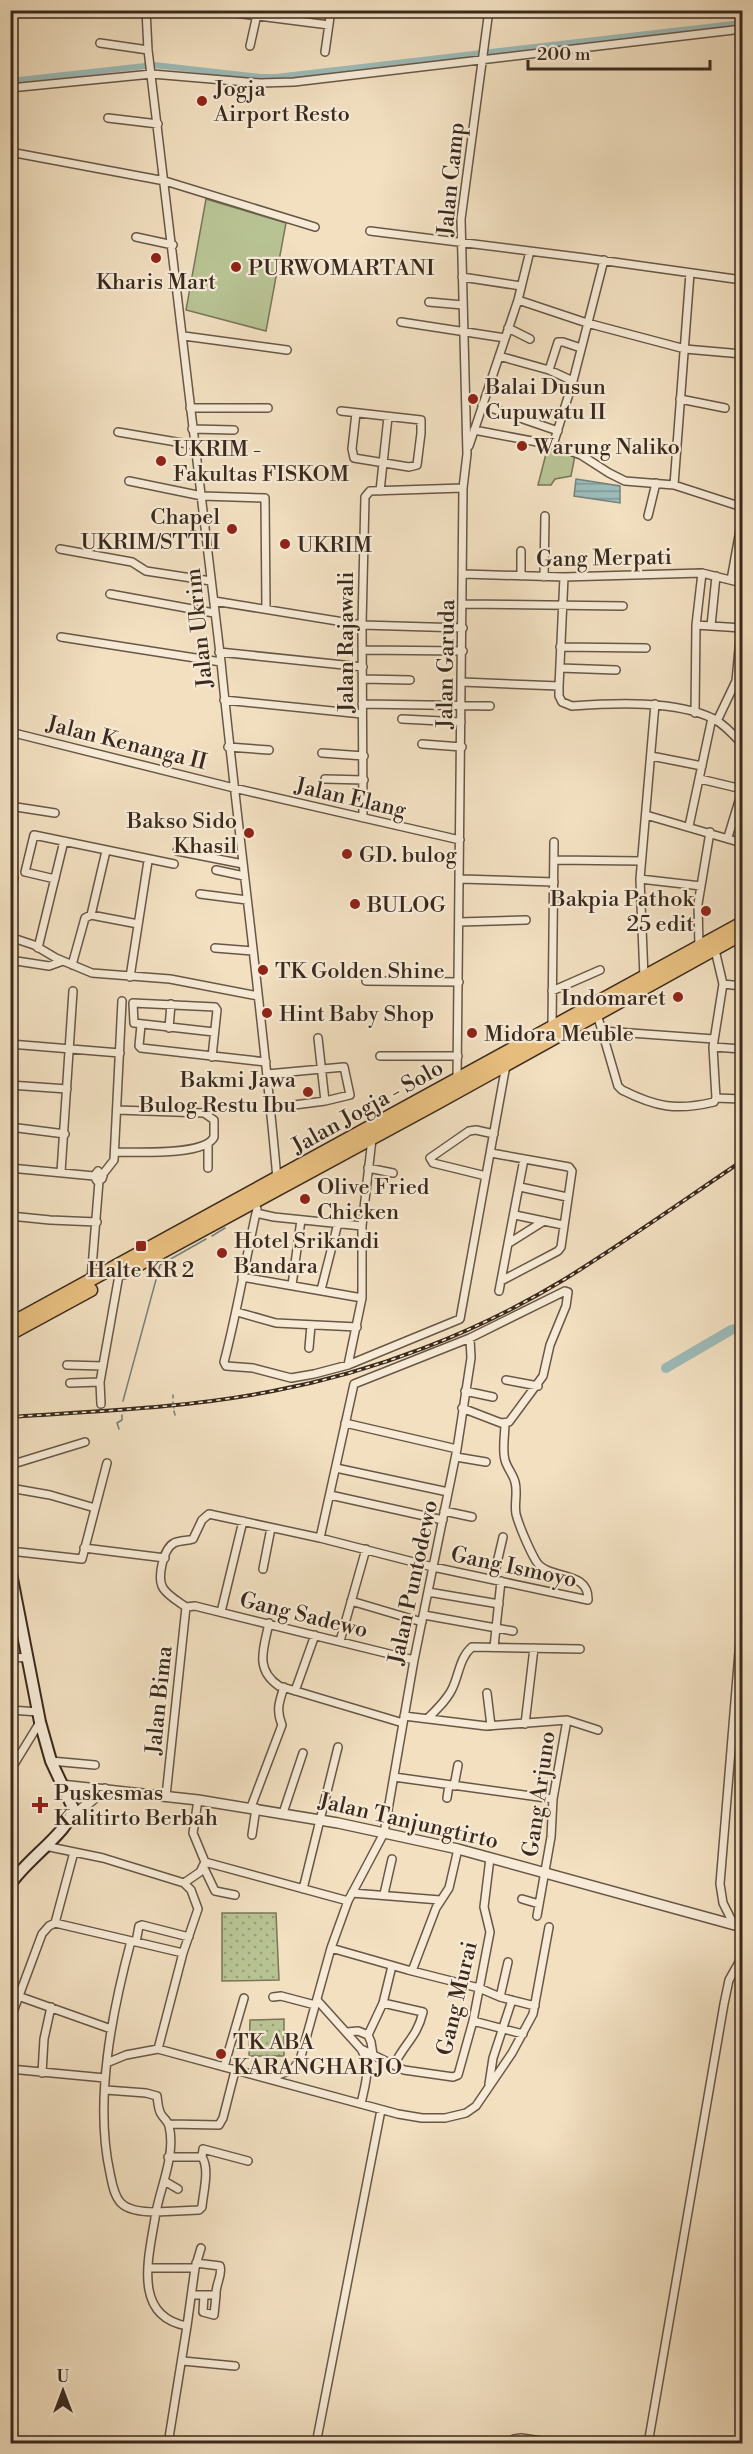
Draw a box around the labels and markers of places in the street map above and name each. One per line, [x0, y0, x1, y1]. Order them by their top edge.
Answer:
place label: Jogja Airport Resto [213, 76, 350, 128]
marker: Jogja Airport Resto [195, 94, 209, 108]
marker: Kharis Mart [149, 251, 163, 265]
place label: PURWOMARTANI [248, 255, 435, 282]
marker: PURWOMARTANI [229, 260, 243, 274]
place label: Kharis Mart [96, 269, 216, 296]
place label: Balai Dusun Cupuwatu II [484, 374, 607, 426]
marker: Balai Dusun Cupuwatu II [466, 392, 480, 406]
place label: Warung Naliko [533, 434, 680, 461]
place label: UKRIM - Fakultas FISKOM [173, 436, 350, 488]
marker: Warung Naliko [515, 439, 529, 453]
marker: UKRIM - Fakultas FISKOM [154, 454, 168, 468]
place label: Chapel UKRIM/STTII [81, 504, 221, 556]
marker: Chapel UKRIM/STTII [225, 522, 239, 536]
place label: UKRIM [297, 532, 373, 559]
marker: UKRIM [278, 537, 292, 551]
place label: Bakso Sido Khasil [126, 808, 237, 860]
marker: Bakso Sido Khasil [242, 826, 256, 840]
place label: GD. bulog [359, 842, 458, 869]
marker: GD. bulog [340, 847, 354, 861]
place label: Bakpia Pathok 25 edit [549, 886, 696, 938]
place label: BULOG [366, 892, 446, 919]
marker: BULOG [348, 897, 362, 911]
marker: Bakpia Pathok 25 edit [699, 904, 713, 918]
place label: TK Golden Shine [275, 958, 445, 985]
marker: TK Golden Shine [256, 963, 270, 977]
place label: Indomaret [561, 985, 666, 1012]
marker: Indomaret [671, 990, 685, 1004]
place label: Hint Baby Shop [279, 1001, 434, 1028]
marker: Hint Baby Shop [260, 1006, 274, 1020]
place label: Midora Meuble [484, 1021, 634, 1048]
marker: Midora Meuble [465, 1026, 479, 1040]
place label: Bakmi Jawa Bulog Restu Ibu [138, 1067, 297, 1119]
marker: Bakmi Jawa Bulog Restu Ibu [301, 1085, 315, 1099]
place label: Olive Fried Chicken [317, 1174, 430, 1226]
marker: Olive Fried Chicken [298, 1192, 312, 1206]
place label: Hotel Srikandi Bandara [233, 1228, 380, 1280]
marker: Halte KR 2 [134, 1239, 148, 1253]
marker: Hotel Srikandi Bandara [215, 1246, 229, 1260]
place label: Halte KR 2 [88, 1257, 194, 1284]
place label: Puskesmas Kalitirto Berbah [54, 1780, 218, 1832]
marker: Puskesmas Kalitirto Berbah [31, 1796, 49, 1814]
place label: TK ABA KARANGHARJO [233, 2029, 402, 2081]
marker: TK ABA KARANGHARJO [214, 2047, 228, 2061]

